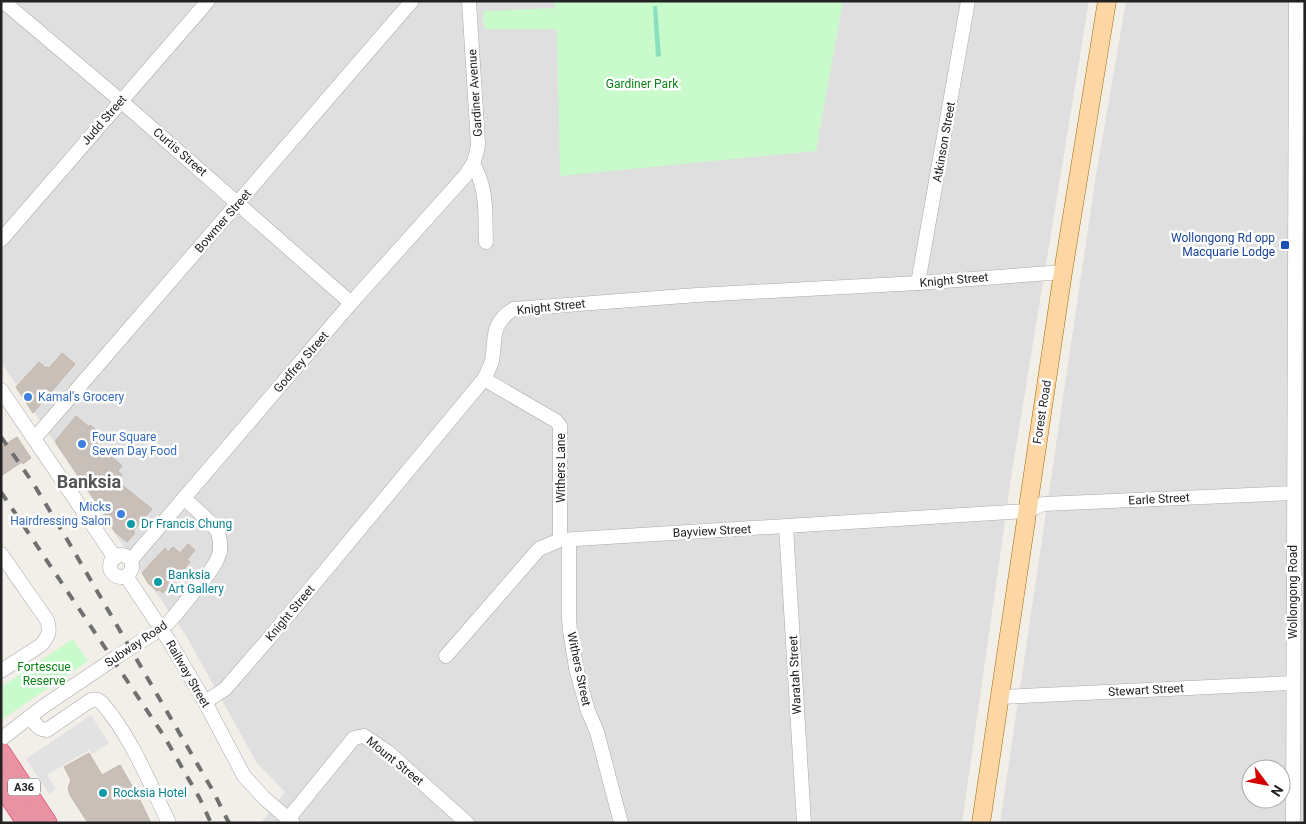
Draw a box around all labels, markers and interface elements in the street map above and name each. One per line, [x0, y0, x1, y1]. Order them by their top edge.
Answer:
street label: Gardiner Avenue [465, 49, 485, 137]
park label: Gardiner Park [606, 77, 679, 91]
street label: Judd Street [79, 92, 129, 148]
street label: Atkinson Street [930, 101, 958, 183]
street label: Curtis Street [150, 125, 210, 179]
street label: Bowmer Street [192, 187, 254, 255]
place label: Wollongong Rd opp Macquarie Lodge [1171, 231, 1275, 259]
marker: Wollongong Rd opp Macquarie Lodge [1279, 239, 1291, 251]
street label: Knight Street [919, 270, 989, 290]
street label: Knight Street [516, 296, 586, 318]
street label: Godfrey Street [271, 328, 331, 395]
street label: Forest Road [1030, 379, 1054, 445]
place label: Kamal's Grocery [38, 390, 125, 404]
marker: Kamal's Grocery [22, 391, 34, 403]
place label: Four Square Seven Day Food [92, 430, 177, 458]
street label: Withers Lane [554, 433, 568, 503]
marker: Four Square Seven Day Food [76, 438, 88, 450]
district label: Banksia [57, 471, 122, 492]
street label: Earle Street [1128, 490, 1190, 508]
place label: Micks Hairdressing Salon [10, 500, 111, 528]
marker: Micks Hairdressing Salon [115, 508, 127, 520]
place label: Dr Francis Chung [141, 517, 232, 531]
marker: Dr Francis Chung [125, 518, 137, 530]
street label: Bayview Street [673, 522, 752, 540]
street label: Wollongong Road [1286, 545, 1300, 639]
place label: Banksia Art Gallery [168, 568, 224, 596]
marker: Banksia Art Gallery [152, 576, 164, 588]
street label: Knight Street [263, 582, 318, 644]
street label: Subway Road [102, 618, 170, 670]
street label: Withers Street [564, 631, 594, 707]
street label: Waratah Street [786, 635, 804, 715]
street label: Railway Street [163, 638, 213, 710]
park label: Fortescue Reserve [17, 660, 71, 688]
street label: Stewart Street [1108, 681, 1184, 699]
street label: Mount Street [364, 734, 426, 788]
north arrow [1241, 759, 1291, 809]
road number: A36 [8, 779, 40, 796]
text: N [1268, 782, 1286, 799]
place label: Rocksia Hotel [113, 786, 187, 800]
marker: Rocksia Hotel [97, 787, 109, 799]

